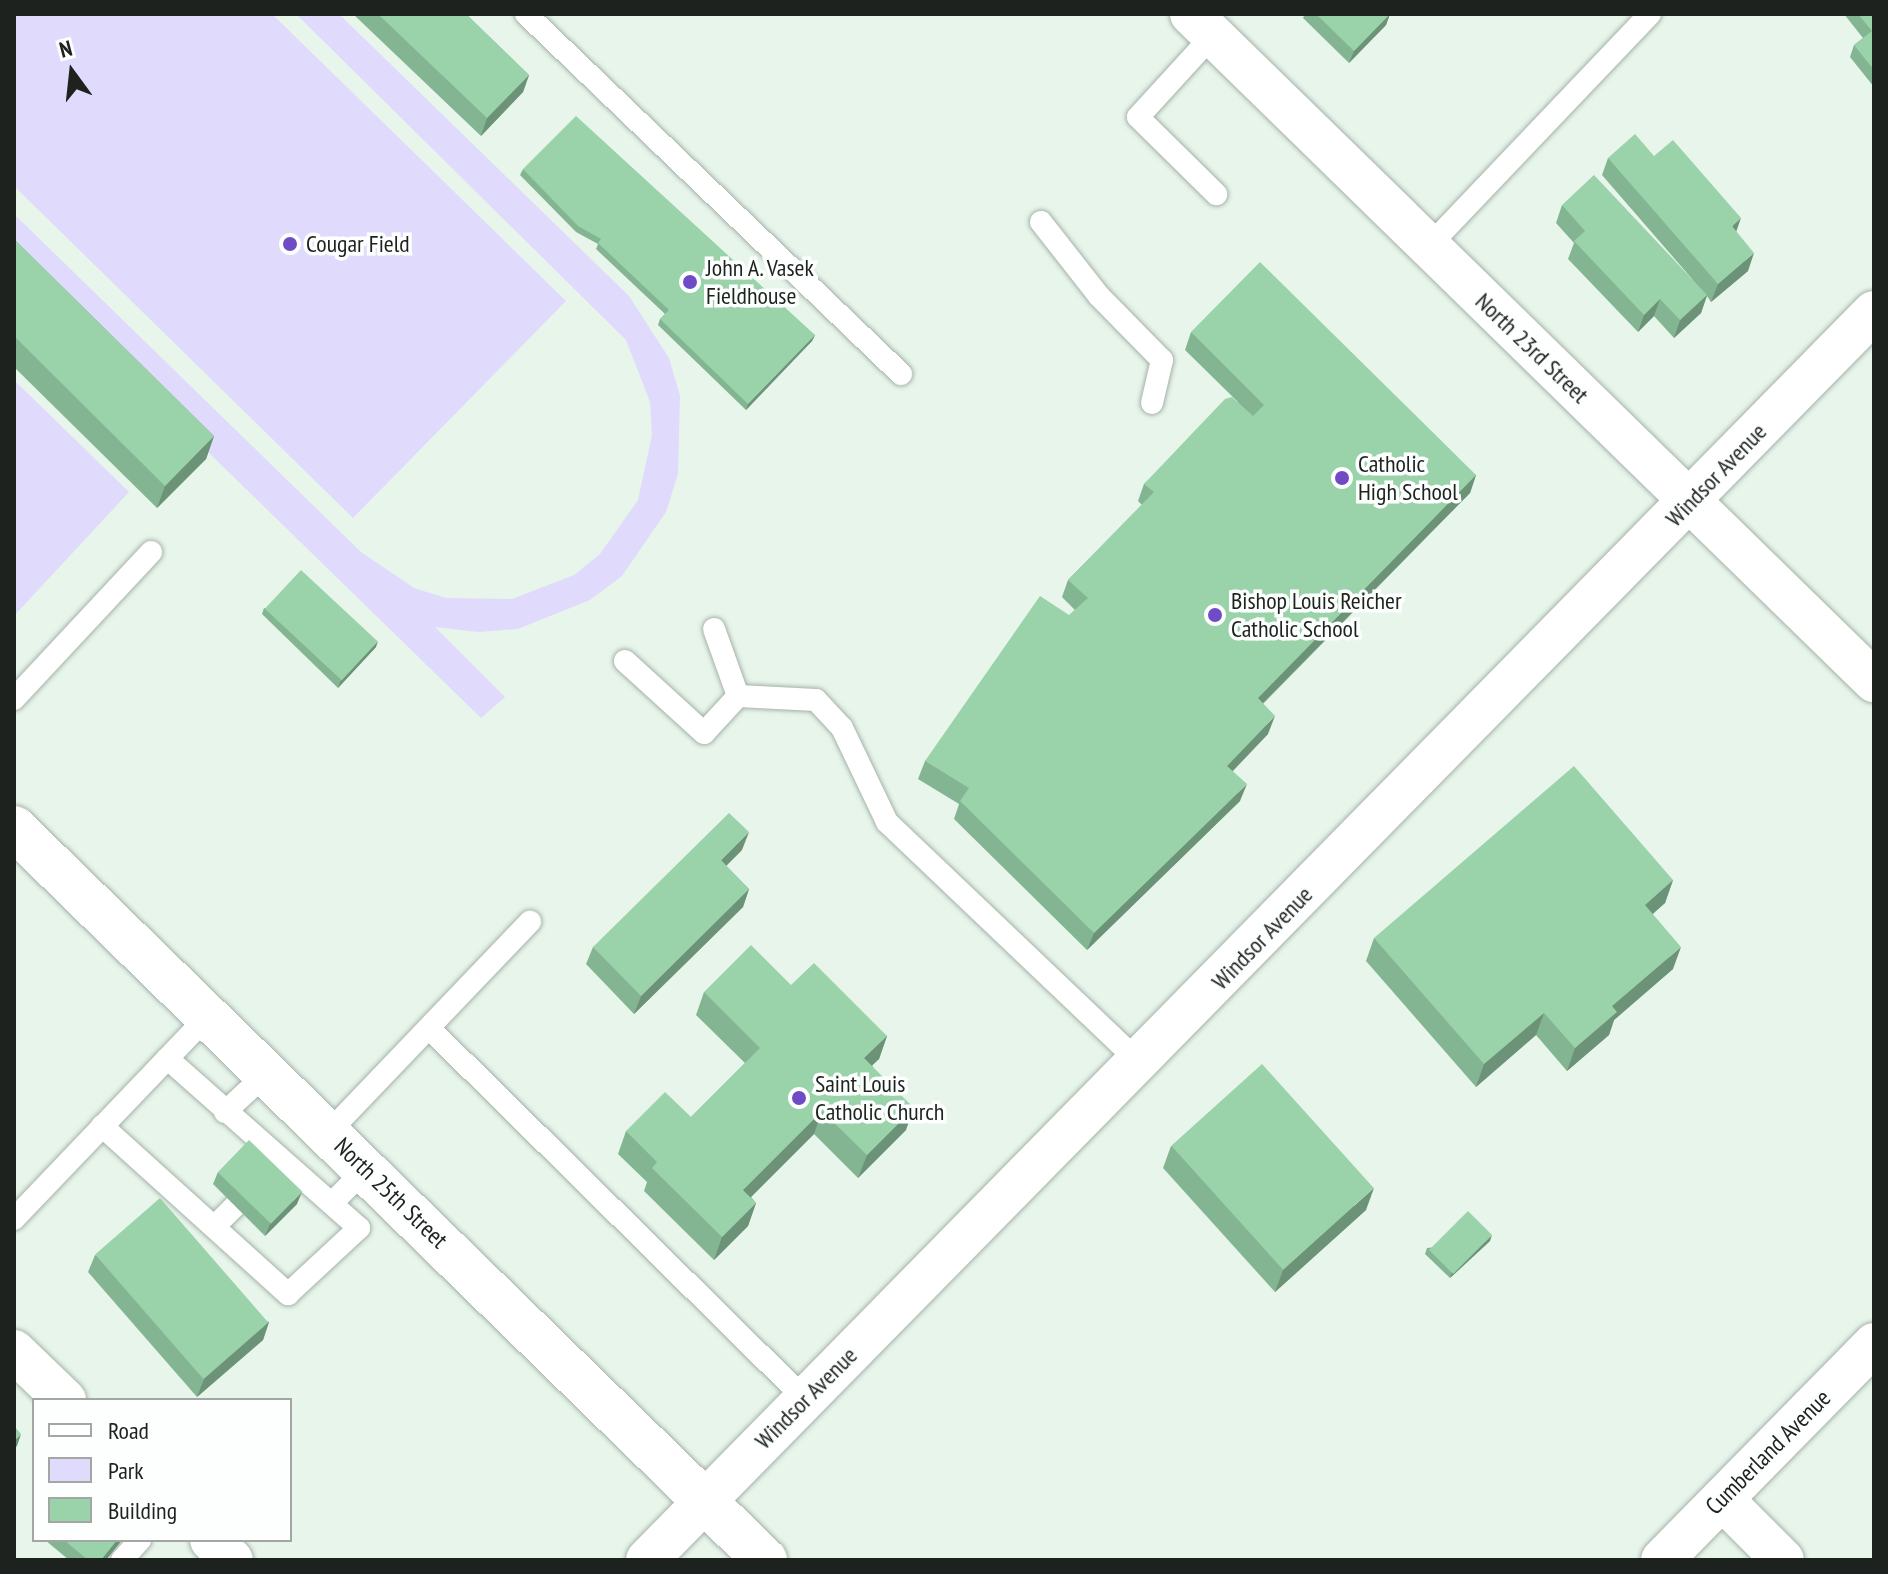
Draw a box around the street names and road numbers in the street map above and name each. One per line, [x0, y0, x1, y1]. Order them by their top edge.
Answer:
street label: North 23rd Street [1469, 287, 1595, 409]
street label: Windsor Avenue [1659, 417, 1773, 533]
street label: Windsor Avenue [1205, 880, 1319, 996]
street label: North 25th Street [328, 1132, 454, 1254]
street label: Windsor Avenue [749, 1341, 863, 1455]
street label: Cumberland Avenue [1699, 1383, 1837, 1521]

